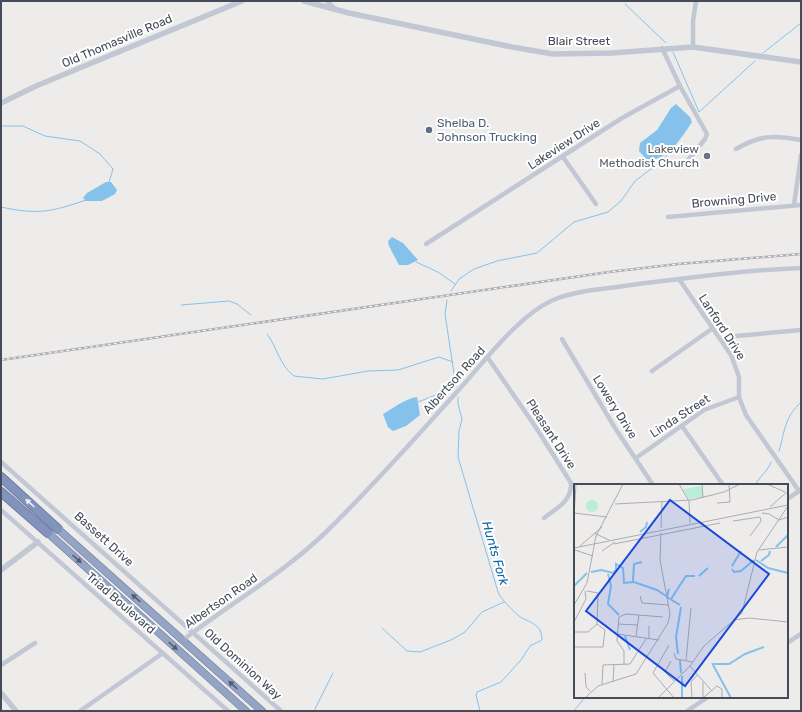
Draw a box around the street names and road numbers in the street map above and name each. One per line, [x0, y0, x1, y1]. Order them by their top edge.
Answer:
street label: Old Thomasville Road [60, 11, 174, 71]
street label: Blair Street [548, 34, 610, 48]
street label: Lakeview Drive [525, 115, 603, 172]
street label: Browning Drive [691, 189, 777, 211]
street label: Lanford Drive [696, 292, 749, 363]
street label: Albertson Road [420, 343, 488, 417]
street label: Lowery Drive [590, 373, 640, 442]
street label: Linda Street [648, 391, 713, 440]
street label: Pleasant Drive [523, 396, 579, 472]
street label: Bassett Drive [72, 509, 137, 569]
street label: Triad Boulevard [84, 569, 158, 637]
street label: Albertson Road [182, 571, 260, 631]
street label: Old Dominion Way [201, 626, 285, 703]

